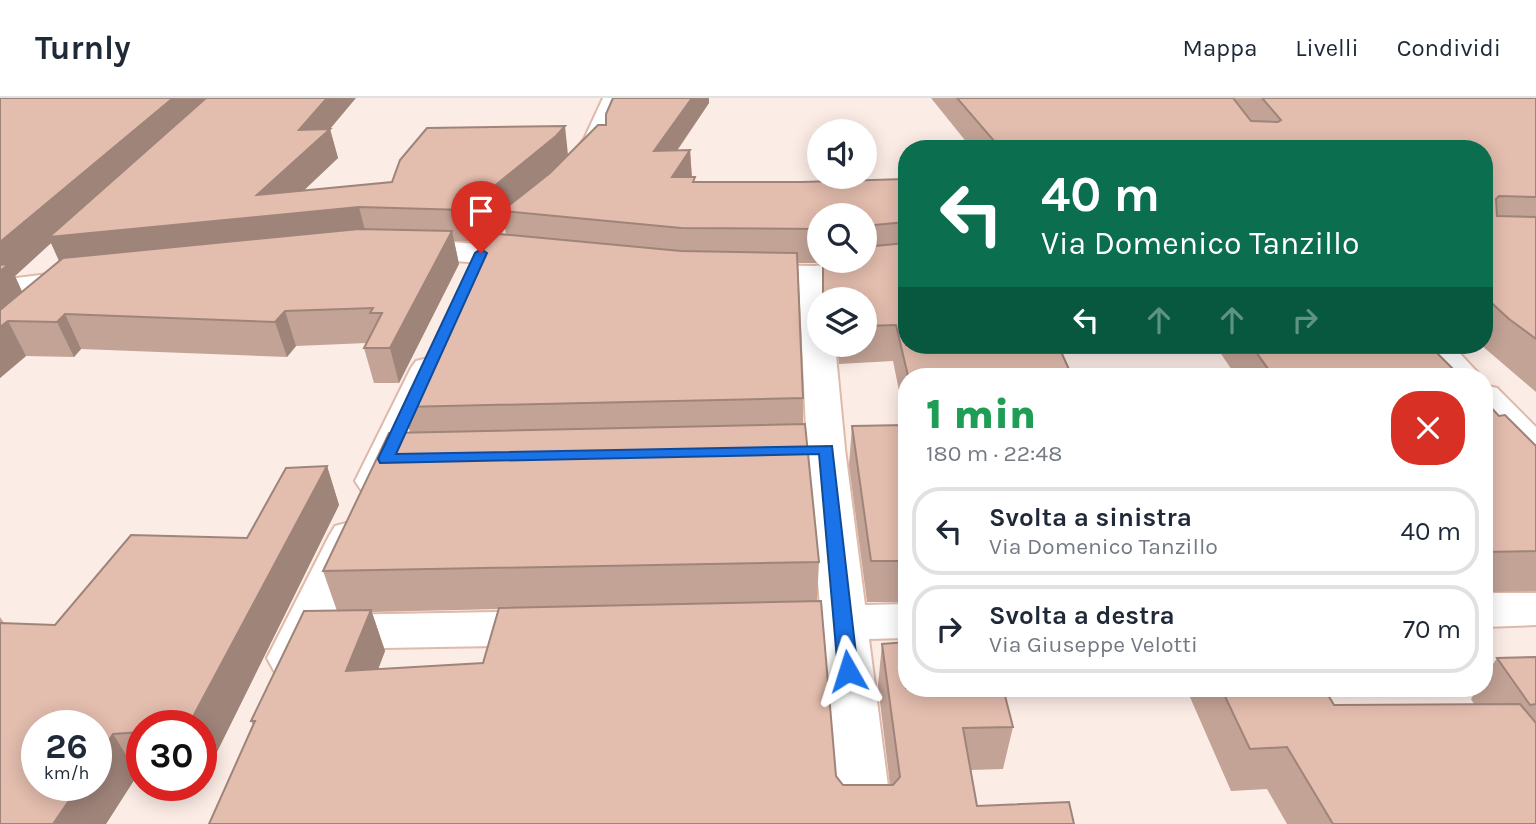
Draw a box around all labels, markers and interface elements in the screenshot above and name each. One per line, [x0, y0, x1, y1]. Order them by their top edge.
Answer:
text: Turnly [35, 29, 131, 67]
text: Mappa [1183, 34, 1257, 62]
text: Livelli [1295, 34, 1359, 62]
text: Condividi [1397, 34, 1501, 62]
map controls [807, 119, 877, 357]
button: sound [807, 119, 877, 189]
text: 40 m [1041, 166, 1160, 223]
icon: left [926, 168, 1017, 259]
pin [451, 181, 511, 253]
icon: arrive [462, 192, 500, 230]
button: search [807, 203, 877, 273]
text: Via Domenico Tanzillo [1041, 225, 1359, 262]
button: layers [807, 287, 877, 357]
icon: left [1067, 301, 1105, 339]
icon: ahead [1140, 301, 1178, 339]
icon: ahead [1213, 301, 1251, 339]
icon: right [1286, 301, 1324, 339]
text: 1 min [926, 389, 1036, 439]
button: close [1391, 391, 1465, 465]
text: 180 m · 22:48 [926, 440, 1062, 467]
text: Svolta a sinistra [989, 502, 1192, 533]
icon: left [930, 512, 968, 550]
text: 40 m [1401, 516, 1461, 547]
text: Via Domenico Tanzillo [989, 533, 1218, 560]
text: Svolta a destra [989, 600, 1175, 631]
icon: right [930, 610, 968, 648]
text: 70 m [1403, 614, 1461, 645]
text: Via Giuseppe Velotti [989, 631, 1198, 658]
position arrow [811, 634, 885, 708]
speed limit sign: 30 [126, 710, 217, 801]
text: 26 [45, 726, 88, 767]
text: km/h [44, 762, 89, 784]

